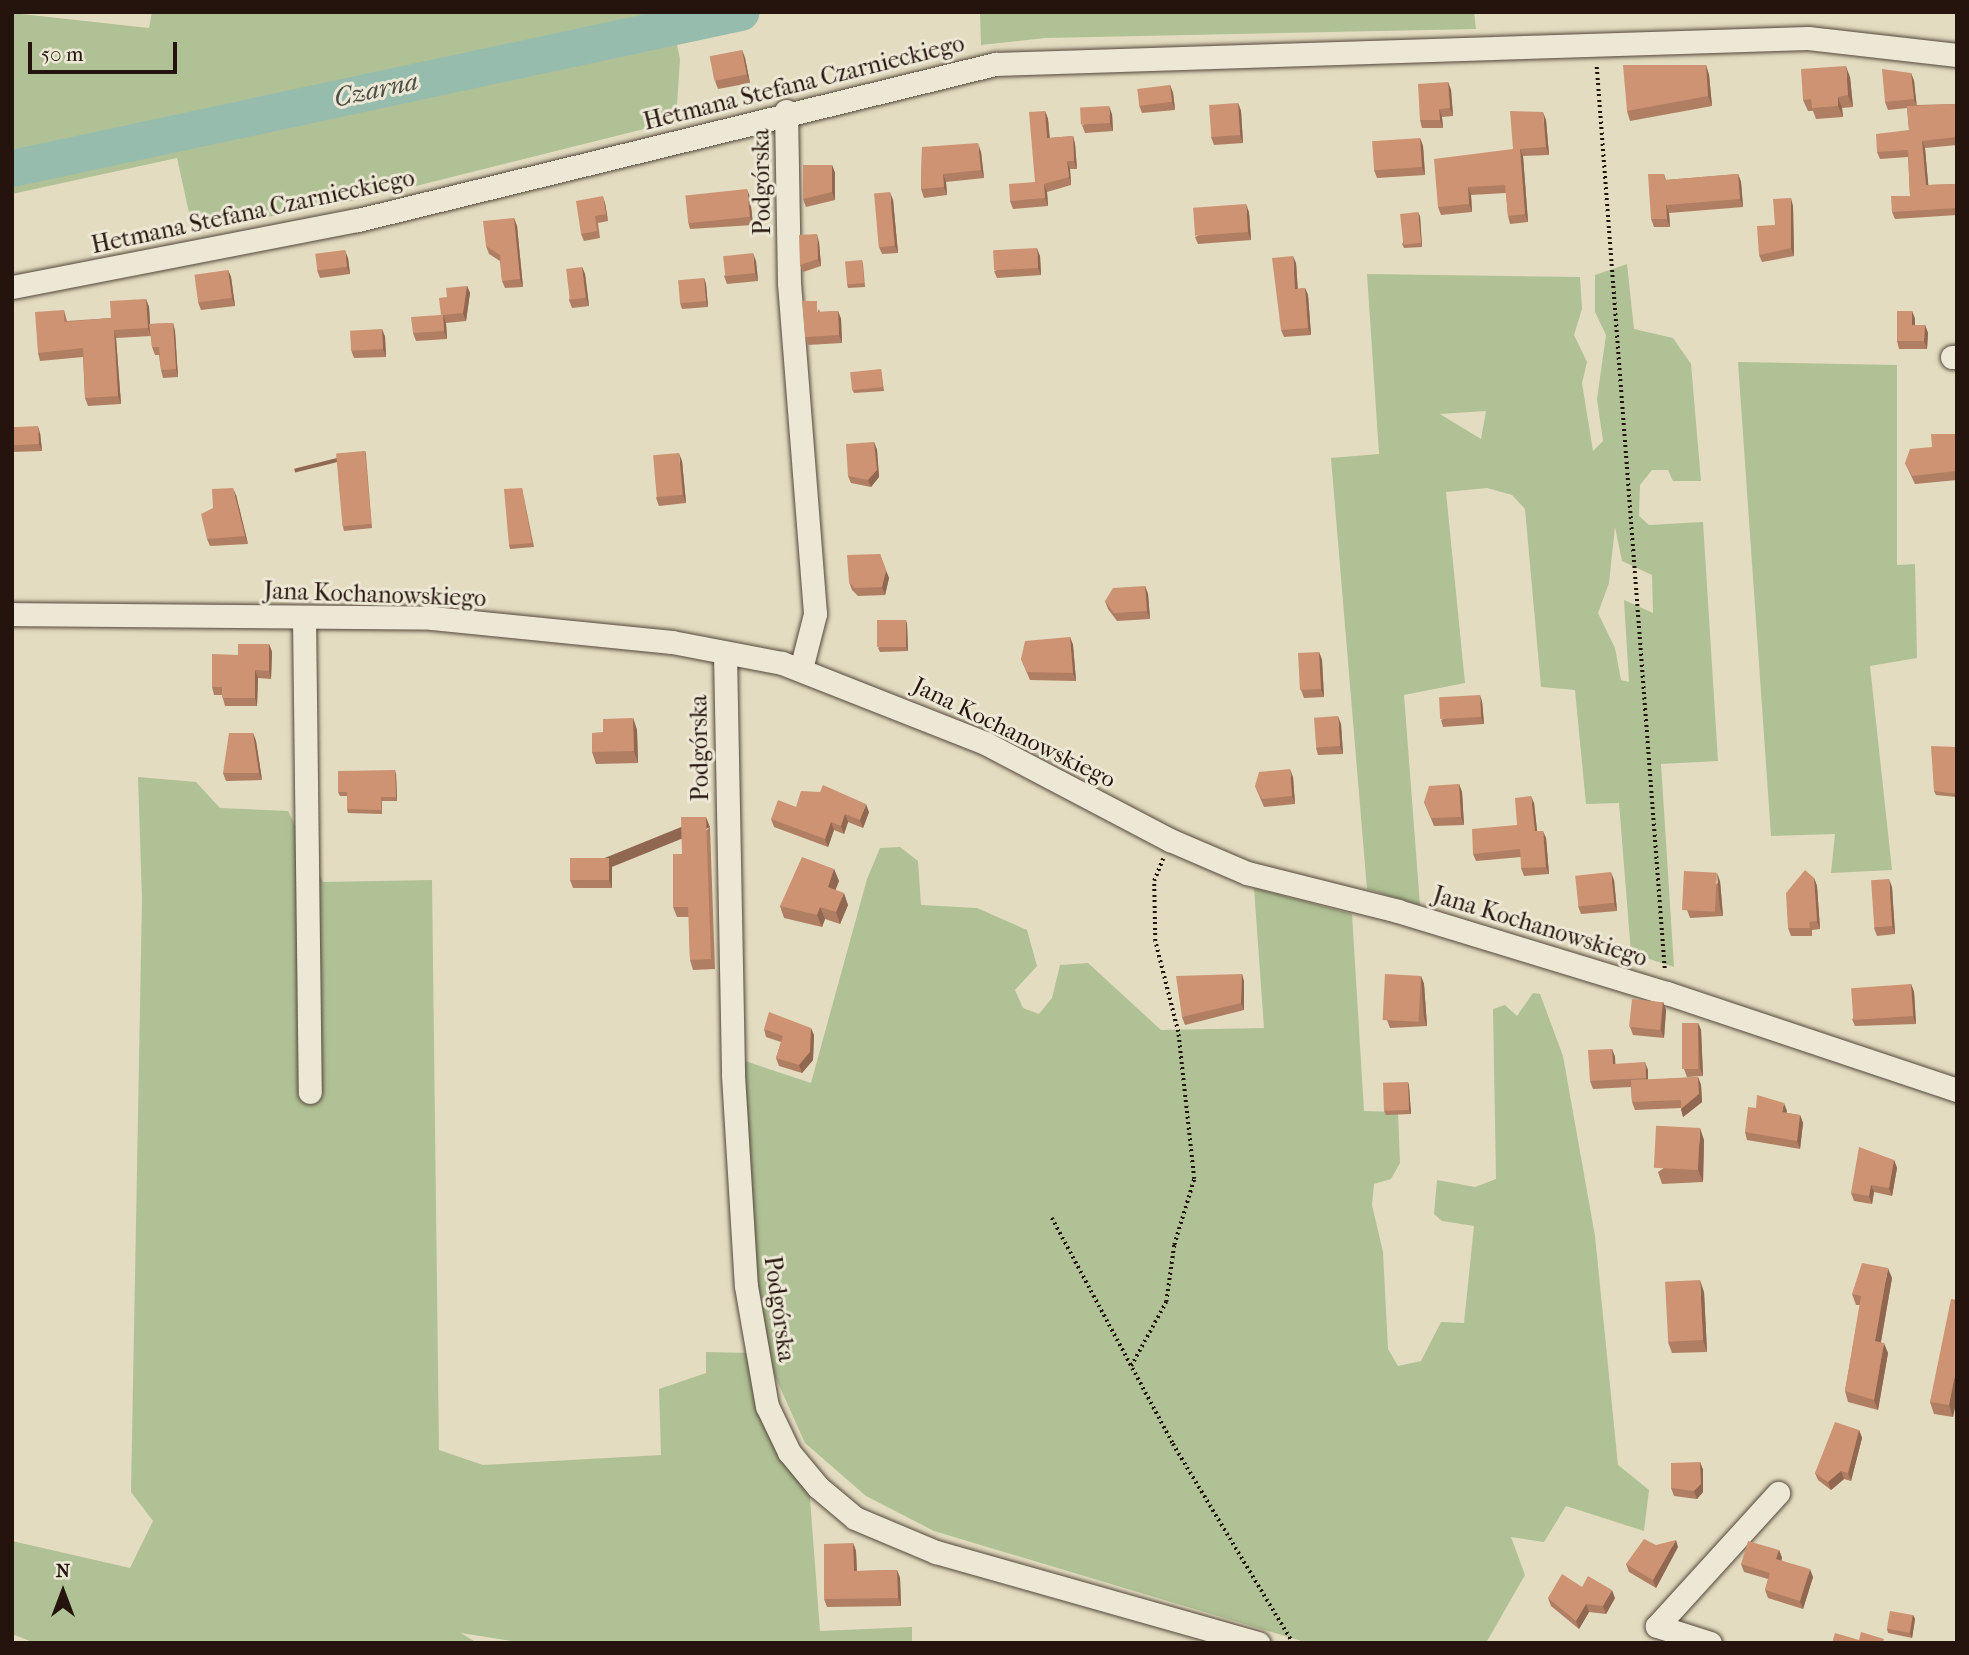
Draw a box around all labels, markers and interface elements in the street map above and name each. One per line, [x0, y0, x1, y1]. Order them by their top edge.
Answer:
scale bar [32, 28, 180, 72]
street label: Hetmana Stefana Czarnieckiego [641, 29, 967, 137]
text: 50 m [41, 42, 84, 66]
water label: Czarna [331, 66, 421, 114]
street label: Podgórska [747, 129, 777, 235]
street label: Hetmana Stefana Czarnieckiego [89, 164, 417, 260]
street label: Jana Kochanowskiego [263, 577, 487, 613]
street label: Jana Kochanowskiego [908, 671, 1120, 795]
street label: Podgórska [685, 695, 715, 801]
street label: Jana Kochanowskiego [1429, 881, 1651, 973]
street label: Podgórska [757, 1254, 801, 1364]
north arrow [28, 1557, 98, 1627]
text: N [56, 1560, 70, 1582]

